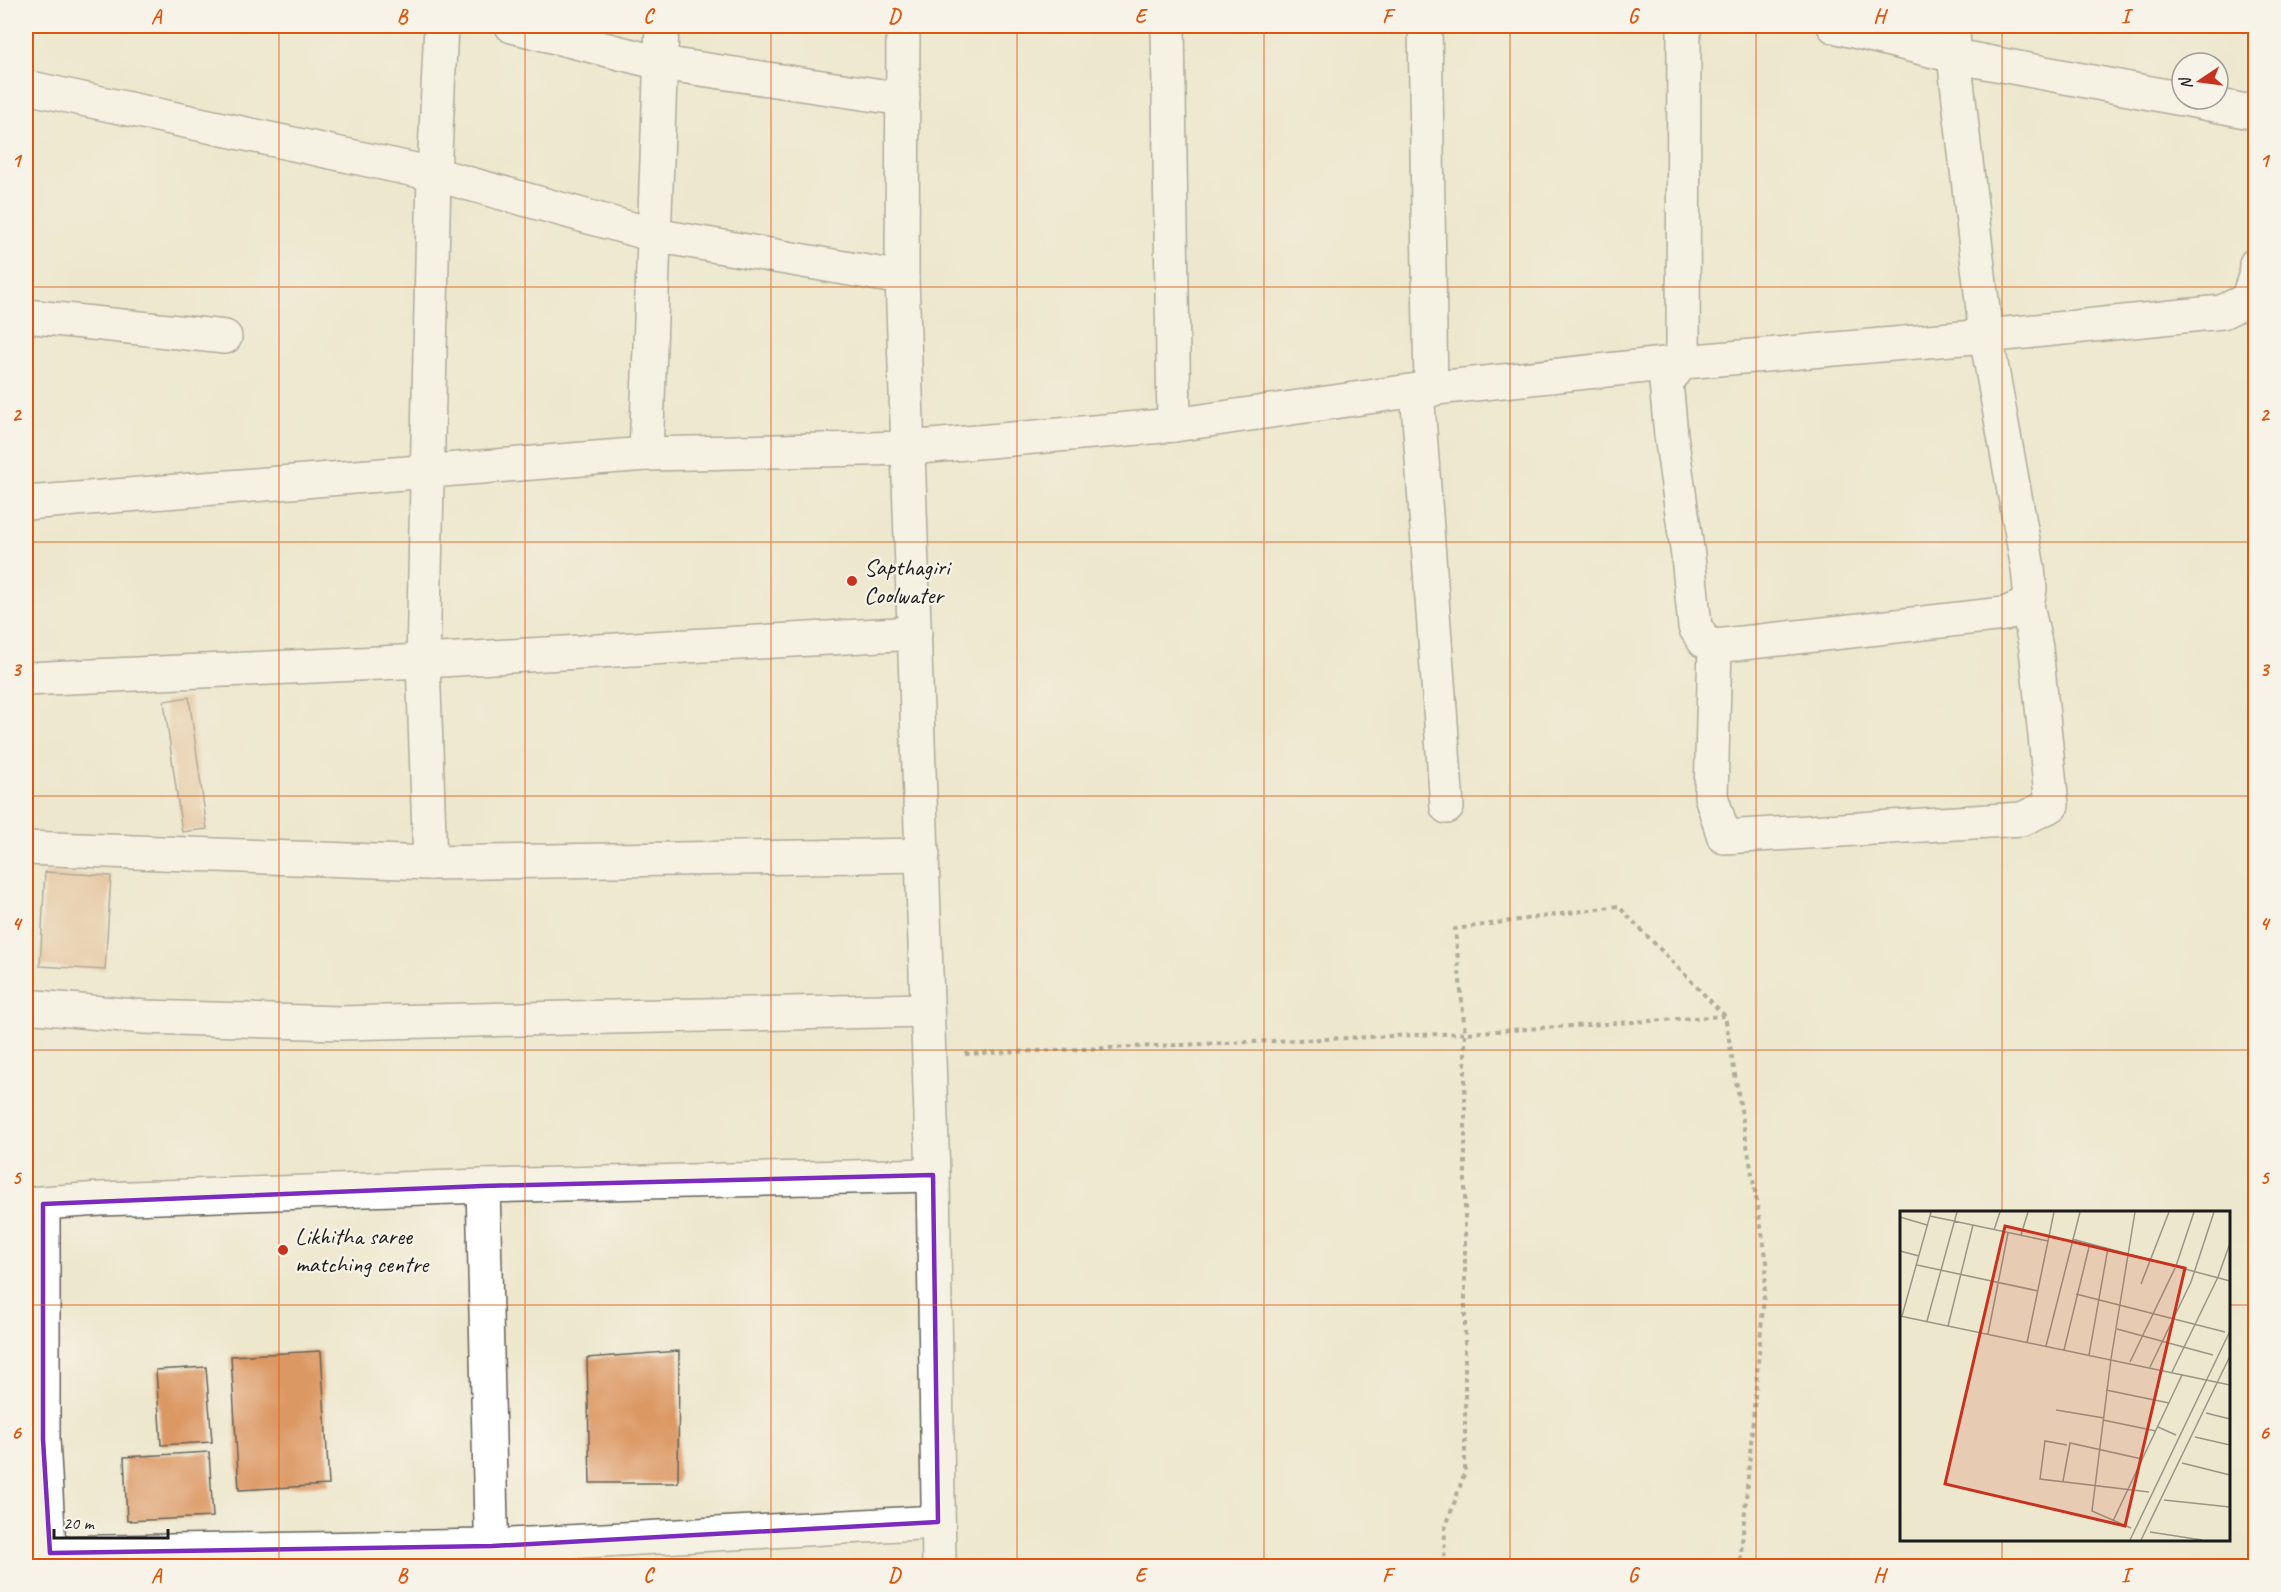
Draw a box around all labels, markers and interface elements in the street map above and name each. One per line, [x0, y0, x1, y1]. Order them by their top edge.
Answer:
text: A [151, 4, 163, 29]
text: B [397, 4, 409, 29]
text: C [643, 4, 655, 29]
text: D [888, 4, 902, 29]
text: E [1135, 4, 1149, 29]
text: F [1382, 4, 1396, 29]
text: G [1628, 4, 1641, 29]
text: H [1873, 4, 1888, 29]
text: I [2121, 4, 2134, 29]
north arrow [2170, 51, 2230, 111]
text: N [2175, 74, 2197, 91]
text: 1 [12, 148, 23, 173]
text: 1 [2260, 148, 2271, 173]
text: 2 [12, 402, 23, 427]
text: 2 [2260, 402, 2271, 427]
place label: Sapthagiri Coolwater [864, 552, 952, 610]
marker: Sapthagiri Coolwater [845, 574, 859, 588]
text: 3 [12, 657, 23, 682]
text: 3 [2260, 657, 2271, 682]
text: 4 [12, 911, 24, 936]
text: 4 [2260, 911, 2272, 936]
text: 5 [12, 1165, 23, 1190]
text: 5 [2260, 1165, 2271, 1190]
inset map [1900, 1211, 2230, 1541]
place label: Likhitha saree matching centre [295, 1221, 430, 1279]
marker: Likhitha saree matching centre [276, 1243, 290, 1257]
text: 6 [11, 1420, 22, 1445]
text: 6 [2259, 1420, 2270, 1445]
scale bar [54, 1502, 168, 1540]
text: 20 m [63, 1512, 96, 1534]
text: A [151, 1563, 163, 1588]
text: B [397, 1563, 409, 1588]
text: C [643, 1563, 655, 1588]
text: D [888, 1563, 902, 1588]
text: E [1135, 1563, 1149, 1588]
text: F [1382, 1563, 1396, 1588]
text: G [1628, 1563, 1641, 1588]
text: H [1873, 1563, 1888, 1588]
text: I [2121, 1563, 2134, 1588]

